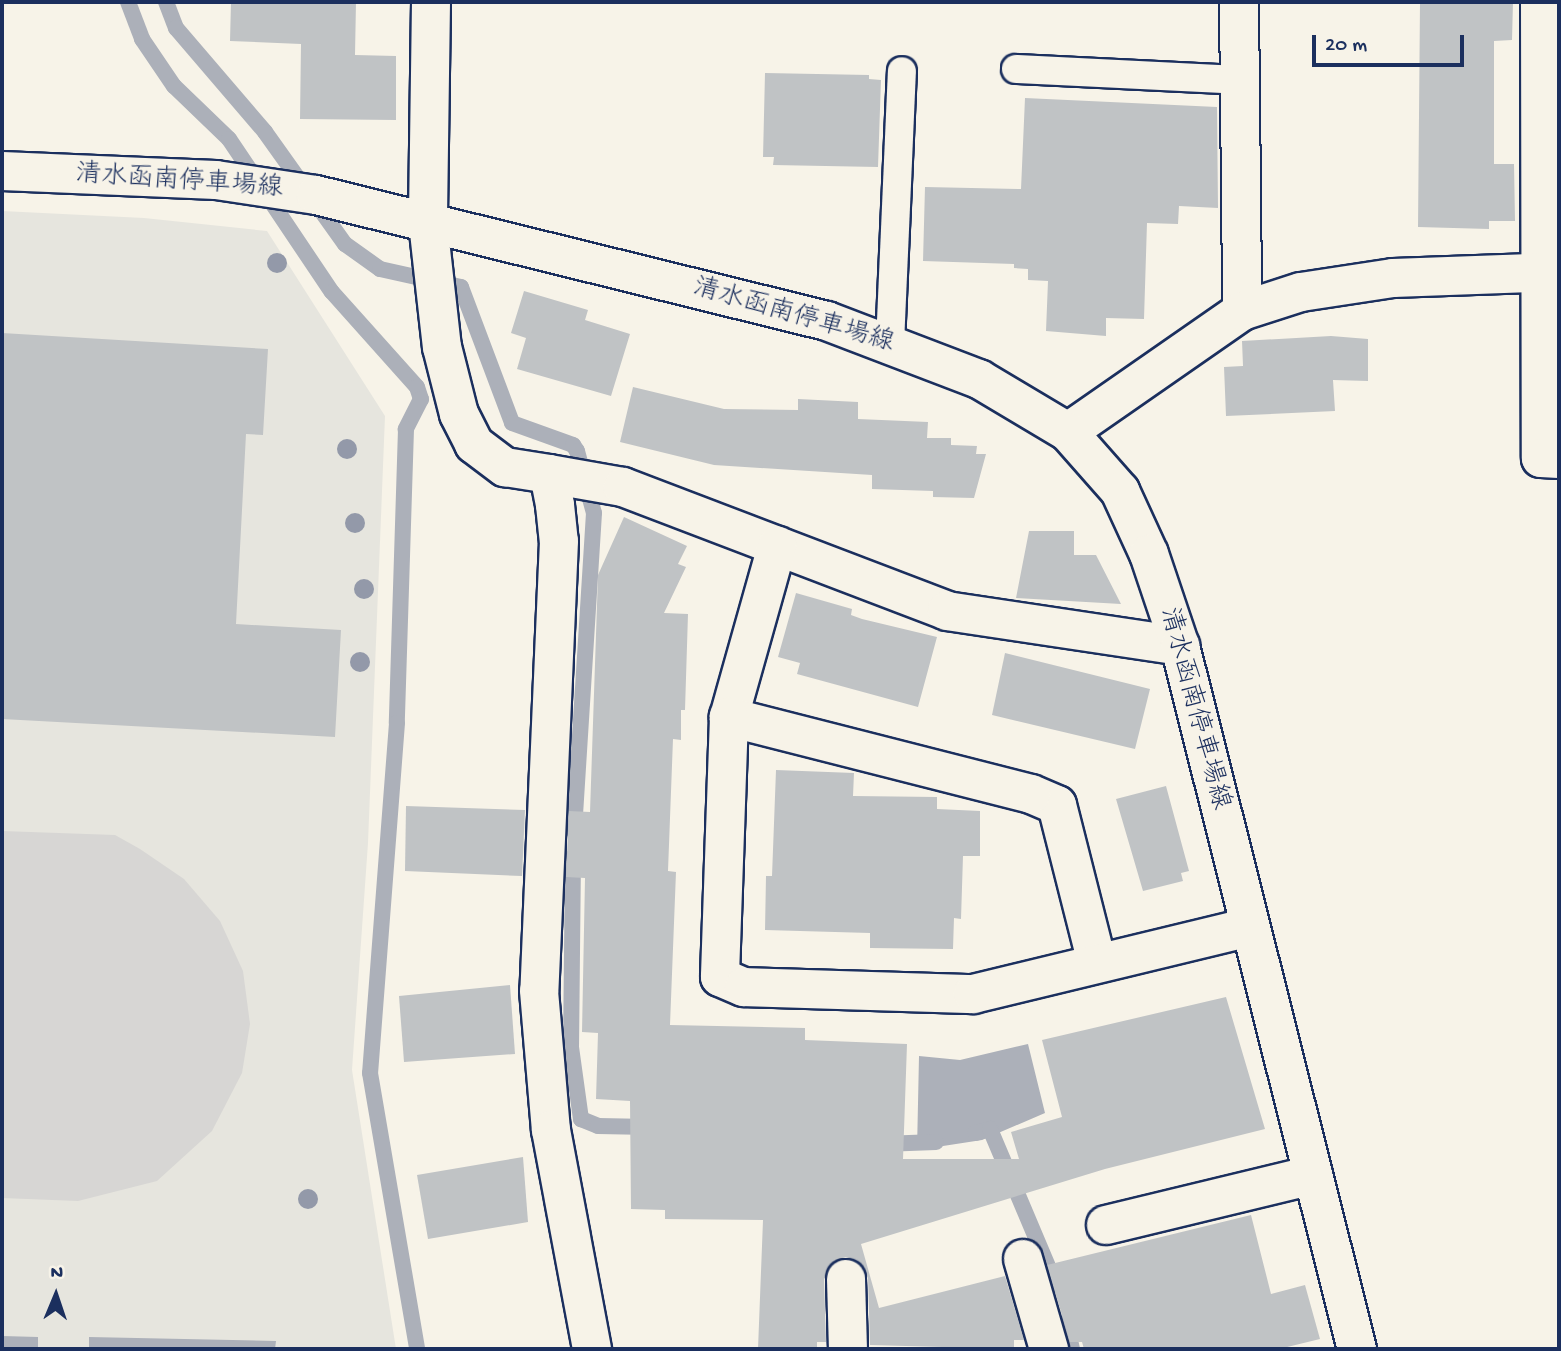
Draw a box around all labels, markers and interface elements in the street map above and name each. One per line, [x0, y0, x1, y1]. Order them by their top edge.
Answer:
scale bar [1316, 21, 1468, 65]
text: 20 m [1325, 34, 1367, 59]
street label: 清水函南停車場線 [74, 160, 284, 206]
street label: 清水函南停車場線 [689, 273, 897, 361]
street label: 清水函南停車場線 [1151, 605, 1235, 813]
north arrow [21, 1260, 91, 1330]
text: N [50, 1262, 63, 1285]

